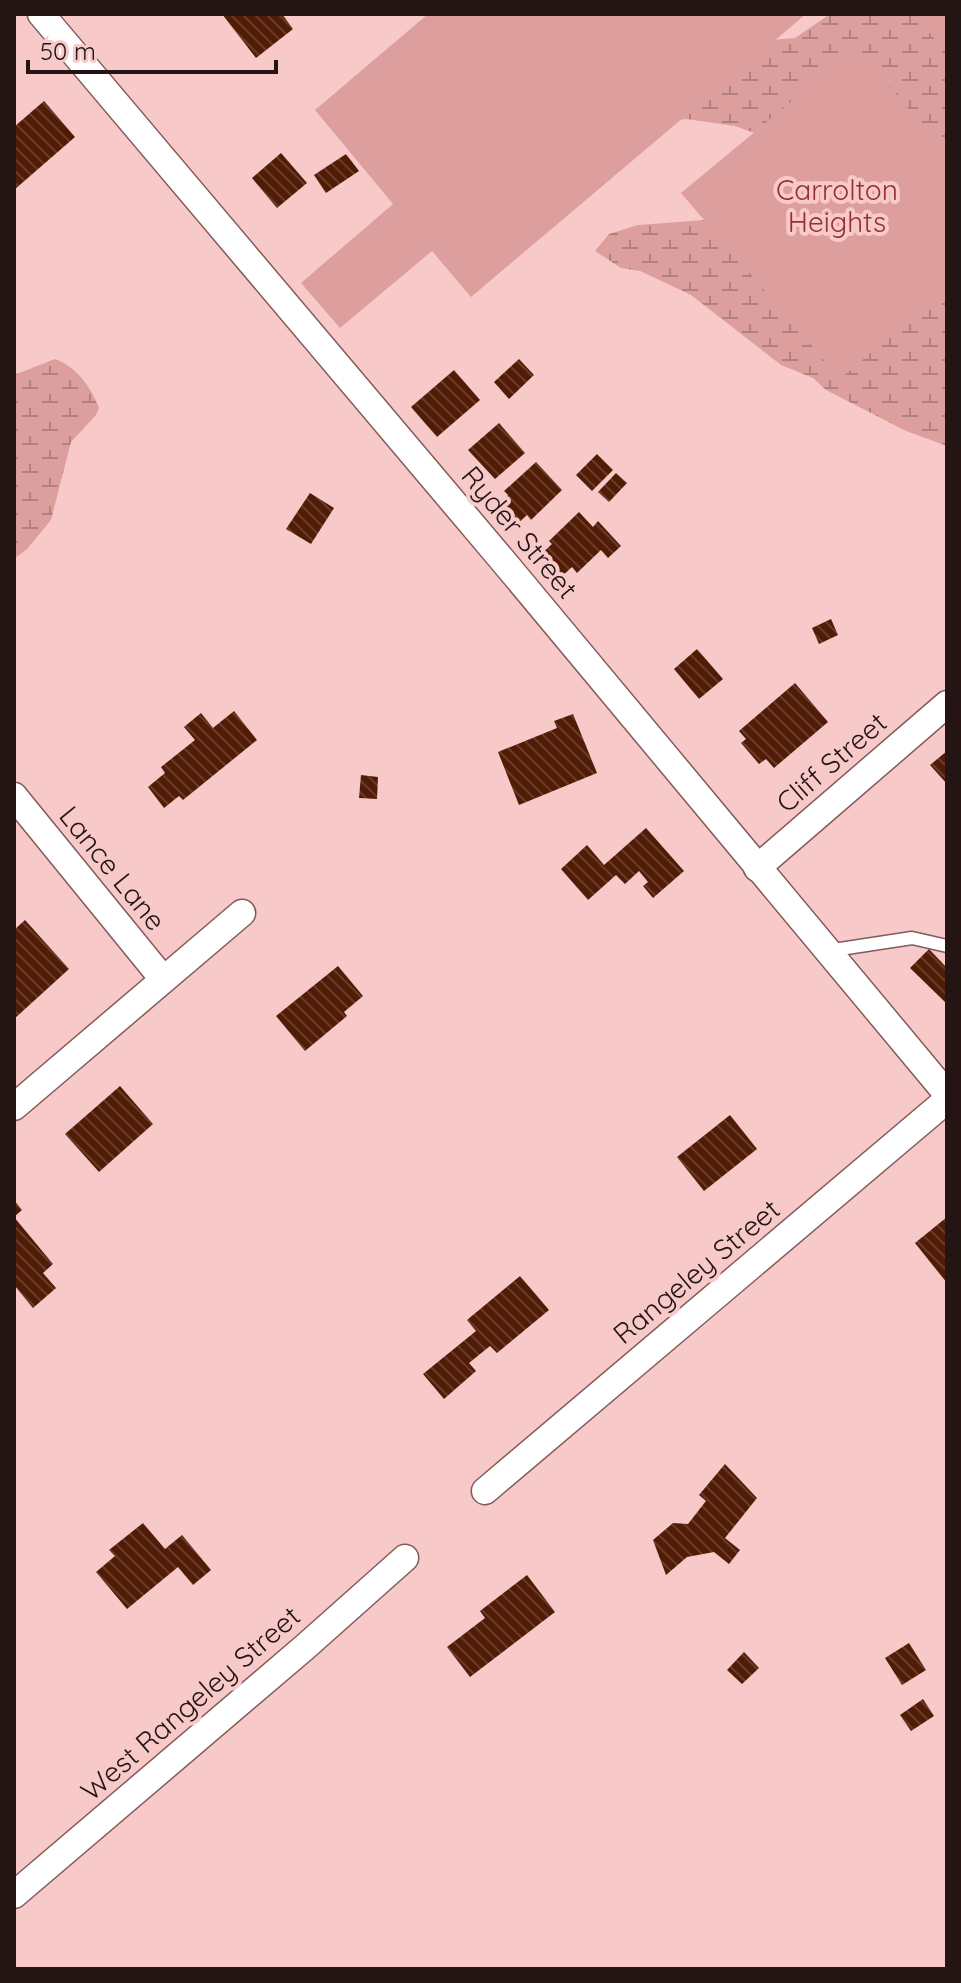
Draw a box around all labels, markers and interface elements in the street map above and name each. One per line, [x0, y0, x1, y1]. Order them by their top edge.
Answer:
scale bar [28, 24, 276, 74]
text: 50 m [40, 36, 96, 66]
park label: Carrolton Heights [776, 172, 898, 239]
street label: Ryder Street [454, 459, 586, 605]
street label: Cliff Street [769, 704, 893, 820]
street label: Lance Lane [52, 799, 174, 937]
street label: Rangeley Street [606, 1191, 786, 1351]
street label: West Rangeley Street [73, 1598, 307, 1808]

